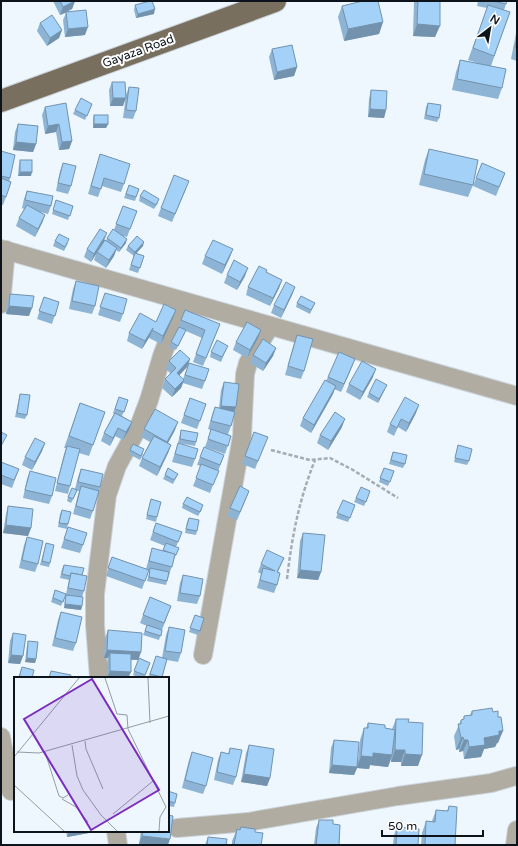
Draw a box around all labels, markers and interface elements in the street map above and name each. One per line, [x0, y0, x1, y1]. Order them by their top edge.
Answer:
north arrow [470, 8, 510, 48]
text: N [488, 12, 502, 28]
street label: Gayaza Road [100, 32, 176, 70]
inset map [14, 677, 169, 832]
scale bar [382, 812, 483, 838]
text: 50 m [388, 819, 417, 833]

